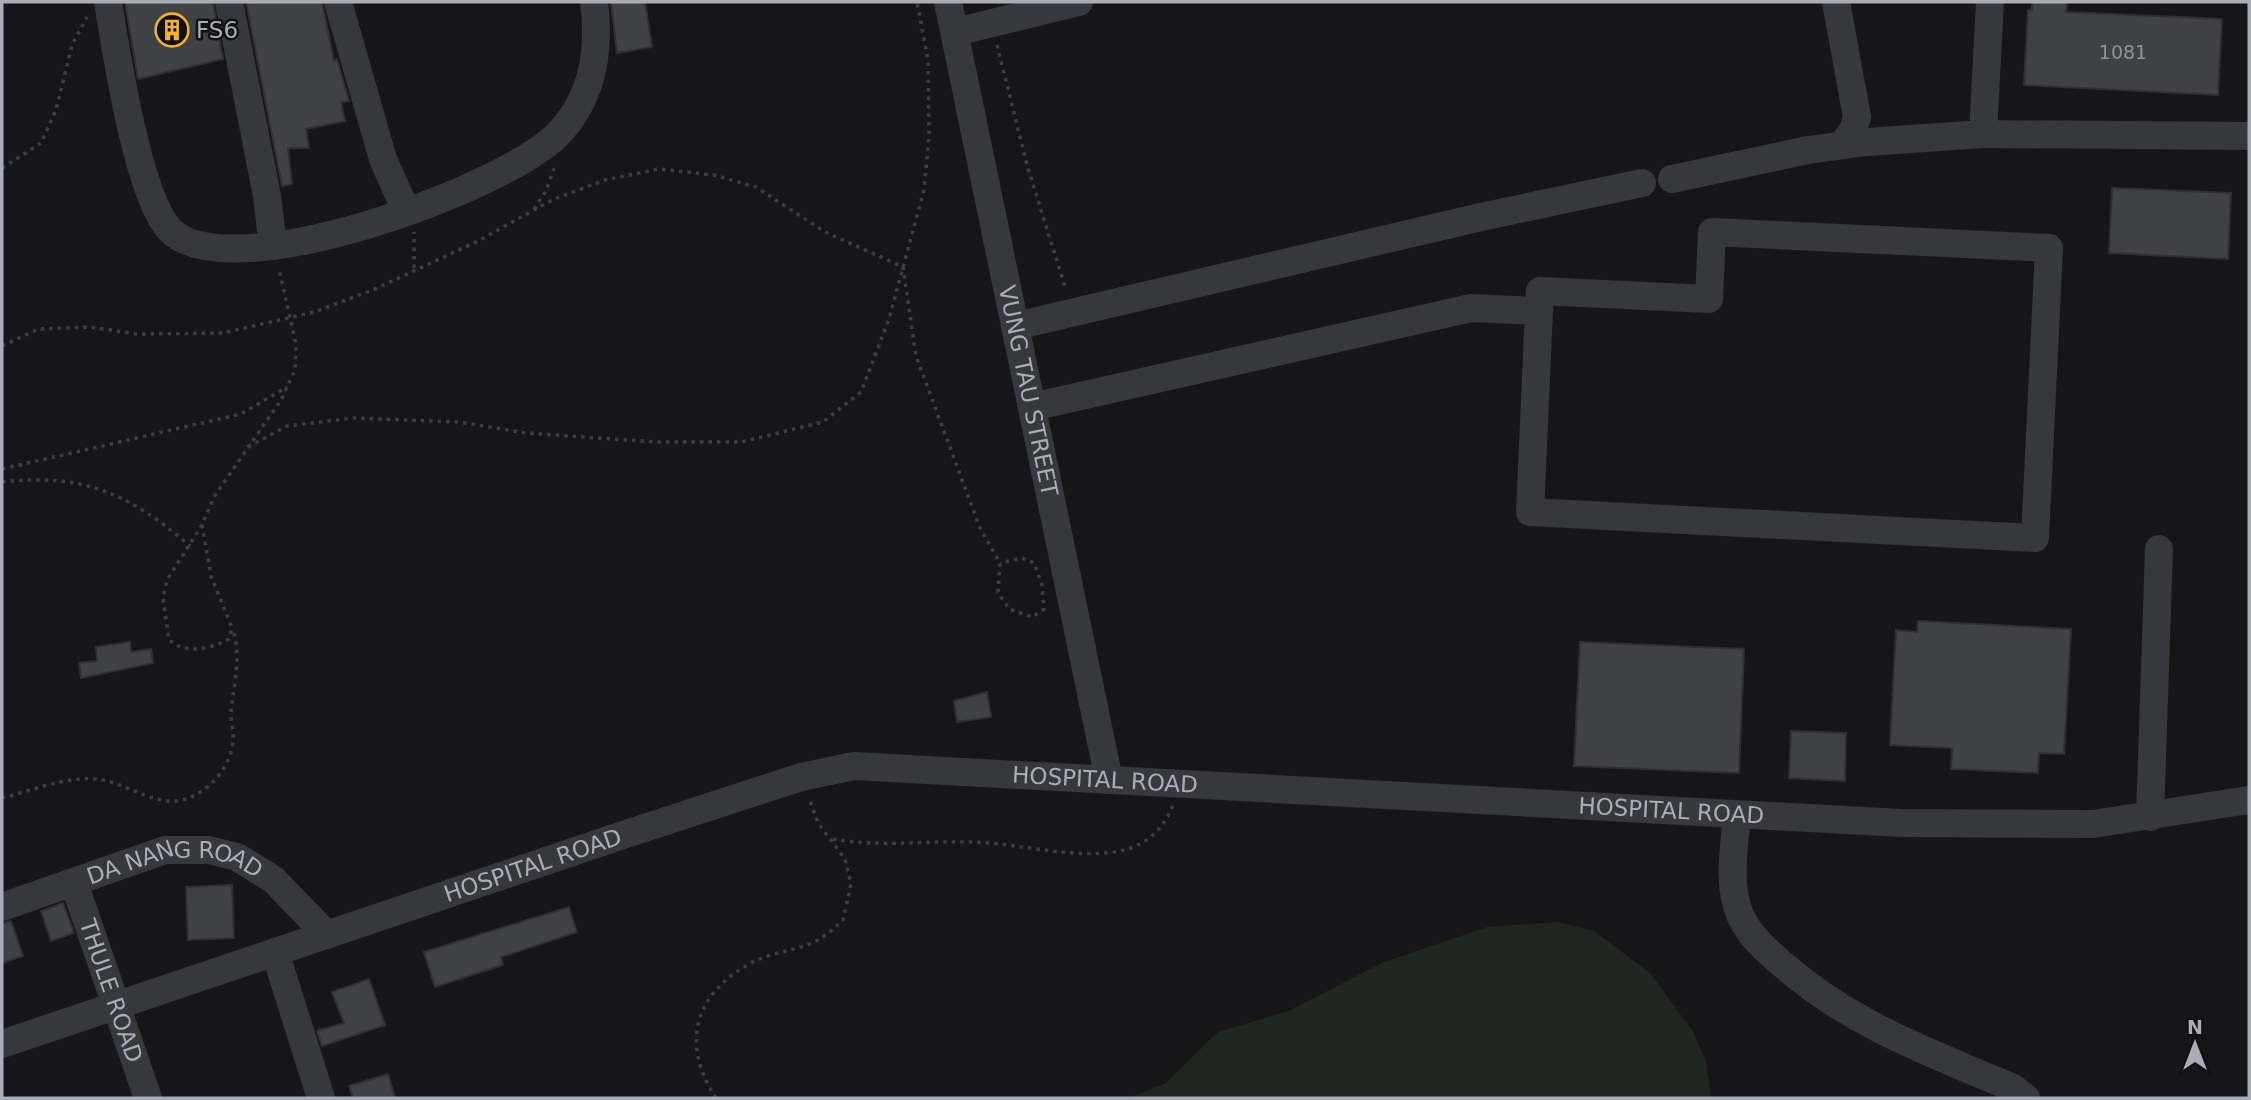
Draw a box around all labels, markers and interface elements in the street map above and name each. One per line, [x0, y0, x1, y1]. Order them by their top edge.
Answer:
building icon: FS6 [153, 11, 191, 49]
place label: FS6 [196, 17, 238, 43]
house number: 1081 [2099, 41, 2147, 63]
street label: VUNG TAU STREET [994, 283, 1063, 500]
street label: HOSPITAL ROAD [1012, 762, 1199, 798]
street label: HOSPITAL ROAD [1578, 792, 1765, 829]
street label: HOSPITAL ROAD [440, 823, 625, 907]
text: DA NANG ROAD [83, 835, 268, 889]
street label: DA NANG ROAD [82, 864, 266, 894]
street label: THULE ROAD [74, 915, 148, 1066]
north arrow [2160, 1009, 2230, 1079]
text: N [2187, 1016, 2203, 1038]

